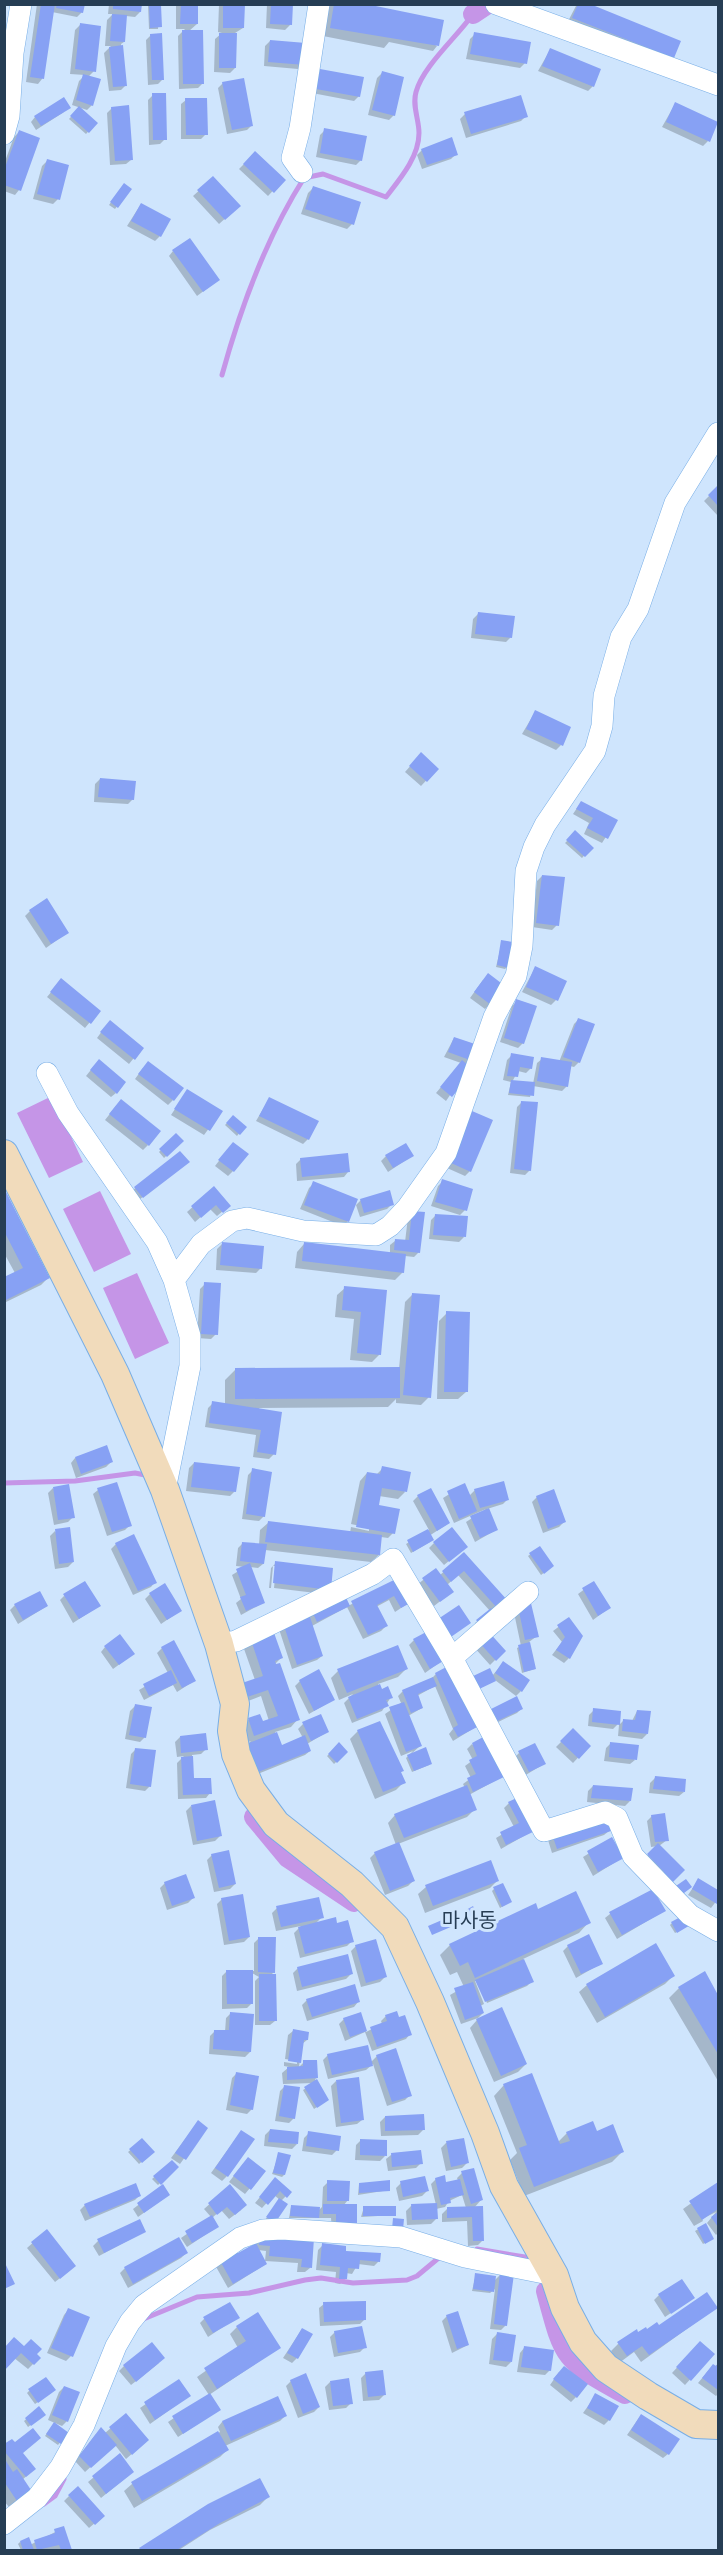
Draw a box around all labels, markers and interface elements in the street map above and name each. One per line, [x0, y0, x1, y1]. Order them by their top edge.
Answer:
district label: 마사동 [441, 1907, 497, 1933]

